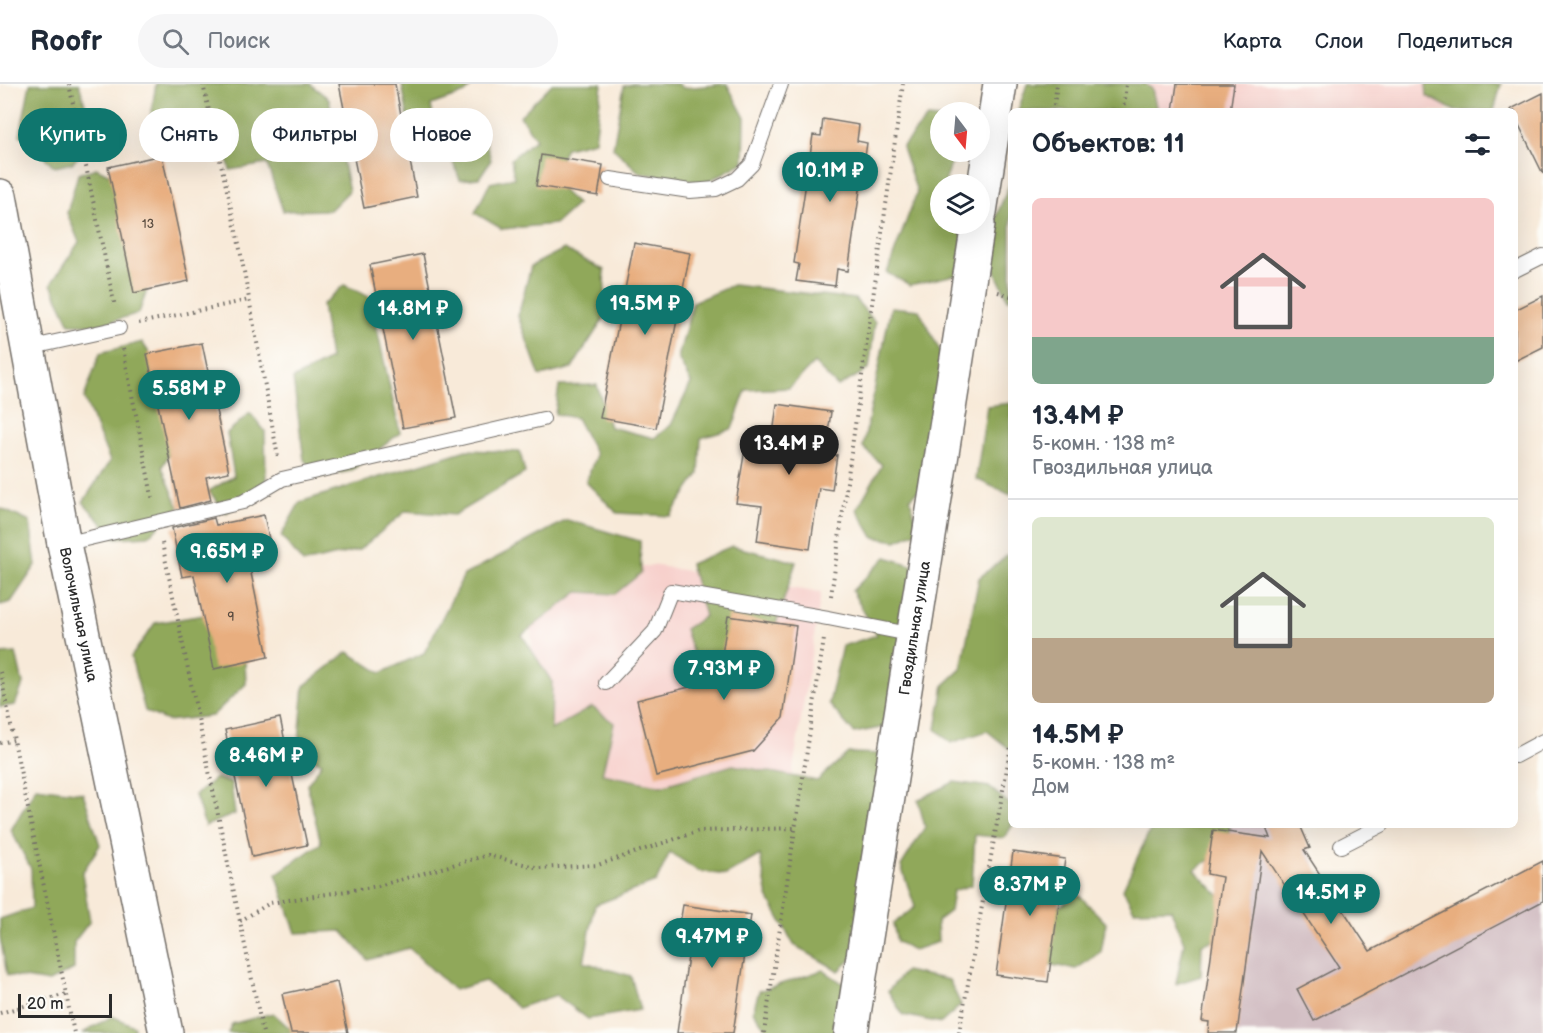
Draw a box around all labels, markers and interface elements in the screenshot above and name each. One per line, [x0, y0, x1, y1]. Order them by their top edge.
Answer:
search box [138, 14, 558, 68]
text: Roofr [30, 25, 102, 58]
icon: search [159, 25, 192, 58]
text: Поиск [207, 28, 270, 55]
text: Карта [1223, 29, 1282, 54]
text: Слои [1315, 29, 1364, 54]
text: Поделиться [1397, 29, 1513, 54]
north arrow [930, 102, 990, 162]
map controls [930, 102, 990, 234]
chip: Купить [18, 108, 127, 162]
chip: Снять [139, 108, 239, 162]
chip: Фильтры [251, 108, 378, 162]
chip: Новое [390, 108, 493, 162]
icon: filters [1461, 128, 1494, 161]
text: Объектов: 11 [1032, 129, 1185, 160]
pin: 10.1M ₽ [775, 152, 885, 203]
text: 10.1M ₽ [796, 159, 864, 183]
button: layers [930, 174, 990, 234]
house number: 13 [142, 217, 154, 232]
icon: home [1209, 237, 1317, 345]
pin: 19.5M ₽ [590, 285, 700, 336]
pin: 14.8M ₽ [358, 290, 468, 341]
text: 19.5M ₽ [610, 292, 680, 316]
text: 14.8M ₽ [378, 297, 448, 321]
pin: 5.58M ₽ [134, 370, 244, 421]
text: 5.58M ₽ [152, 377, 226, 401]
text: 13.4M ₽ [1032, 401, 1124, 432]
pin: 13.4M ₽ [734, 425, 844, 476]
text: 13.4M ₽ [754, 432, 824, 456]
text: 5-комн. · 138 m² [1032, 432, 1175, 456]
text: Гвоздильная улица [1032, 456, 1213, 480]
pin: 9.65M ₽ [172, 533, 282, 584]
text: 9.65M ₽ [190, 540, 264, 564]
street label: Волочильная улица [55, 546, 102, 684]
icon: home [1209, 556, 1317, 664]
street label: Гвоздильная улица [895, 559, 935, 697]
house number: 9 [228, 610, 235, 625]
pin: 7.93M ₽ [669, 650, 779, 701]
text: 7.93M ₽ [687, 657, 761, 681]
text: 14.5M ₽ [1032, 720, 1124, 751]
pin: 8.46M ₽ [211, 737, 321, 788]
text: 8.46M ₽ [229, 744, 303, 768]
text: 5-комн. · 138 m² [1032, 751, 1175, 775]
text: Дом [1032, 775, 1070, 799]
pin: 8.37M ₽ [975, 866, 1085, 917]
text: 8.37M ₽ [993, 873, 1067, 897]
pin: 14.5M ₽ [1276, 874, 1386, 925]
text: 14.5M ₽ [1296, 881, 1366, 905]
pin: 9.47M ₽ [657, 918, 767, 969]
text: 9.47M ₽ [675, 925, 749, 949]
scale bar [18, 991, 112, 1018]
text: 20 m [27, 995, 63, 1014]

